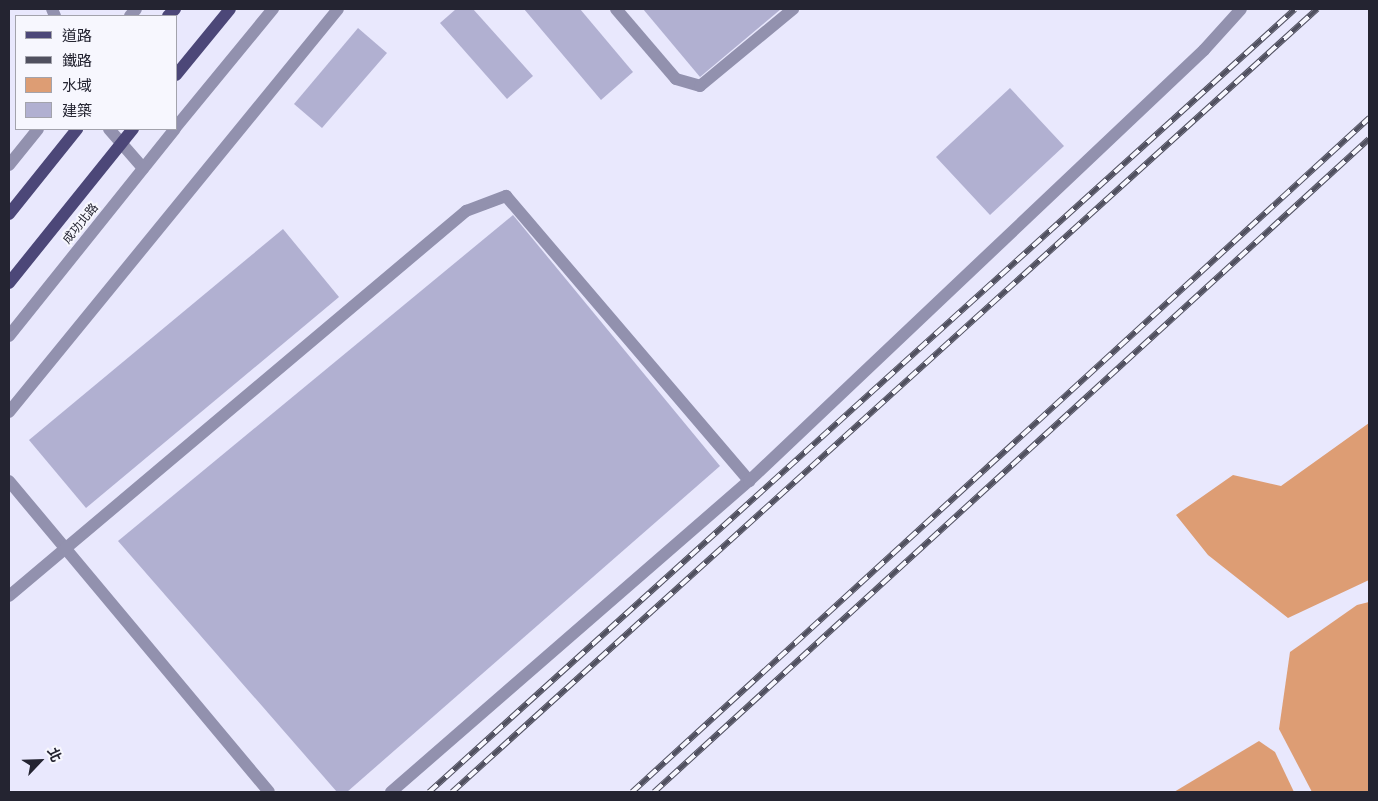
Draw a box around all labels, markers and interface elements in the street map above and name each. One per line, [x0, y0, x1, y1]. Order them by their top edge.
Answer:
legend [15, 15, 178, 130]
text: 道路 [62, 26, 92, 46]
text: 鐵路 [62, 51, 92, 71]
text: 水域 [62, 76, 92, 96]
text: 建築 [62, 101, 92, 121]
street label: 成功北路 [60, 201, 102, 247]
north arrow [15, 736, 65, 786]
text: 北 [43, 744, 66, 765]

